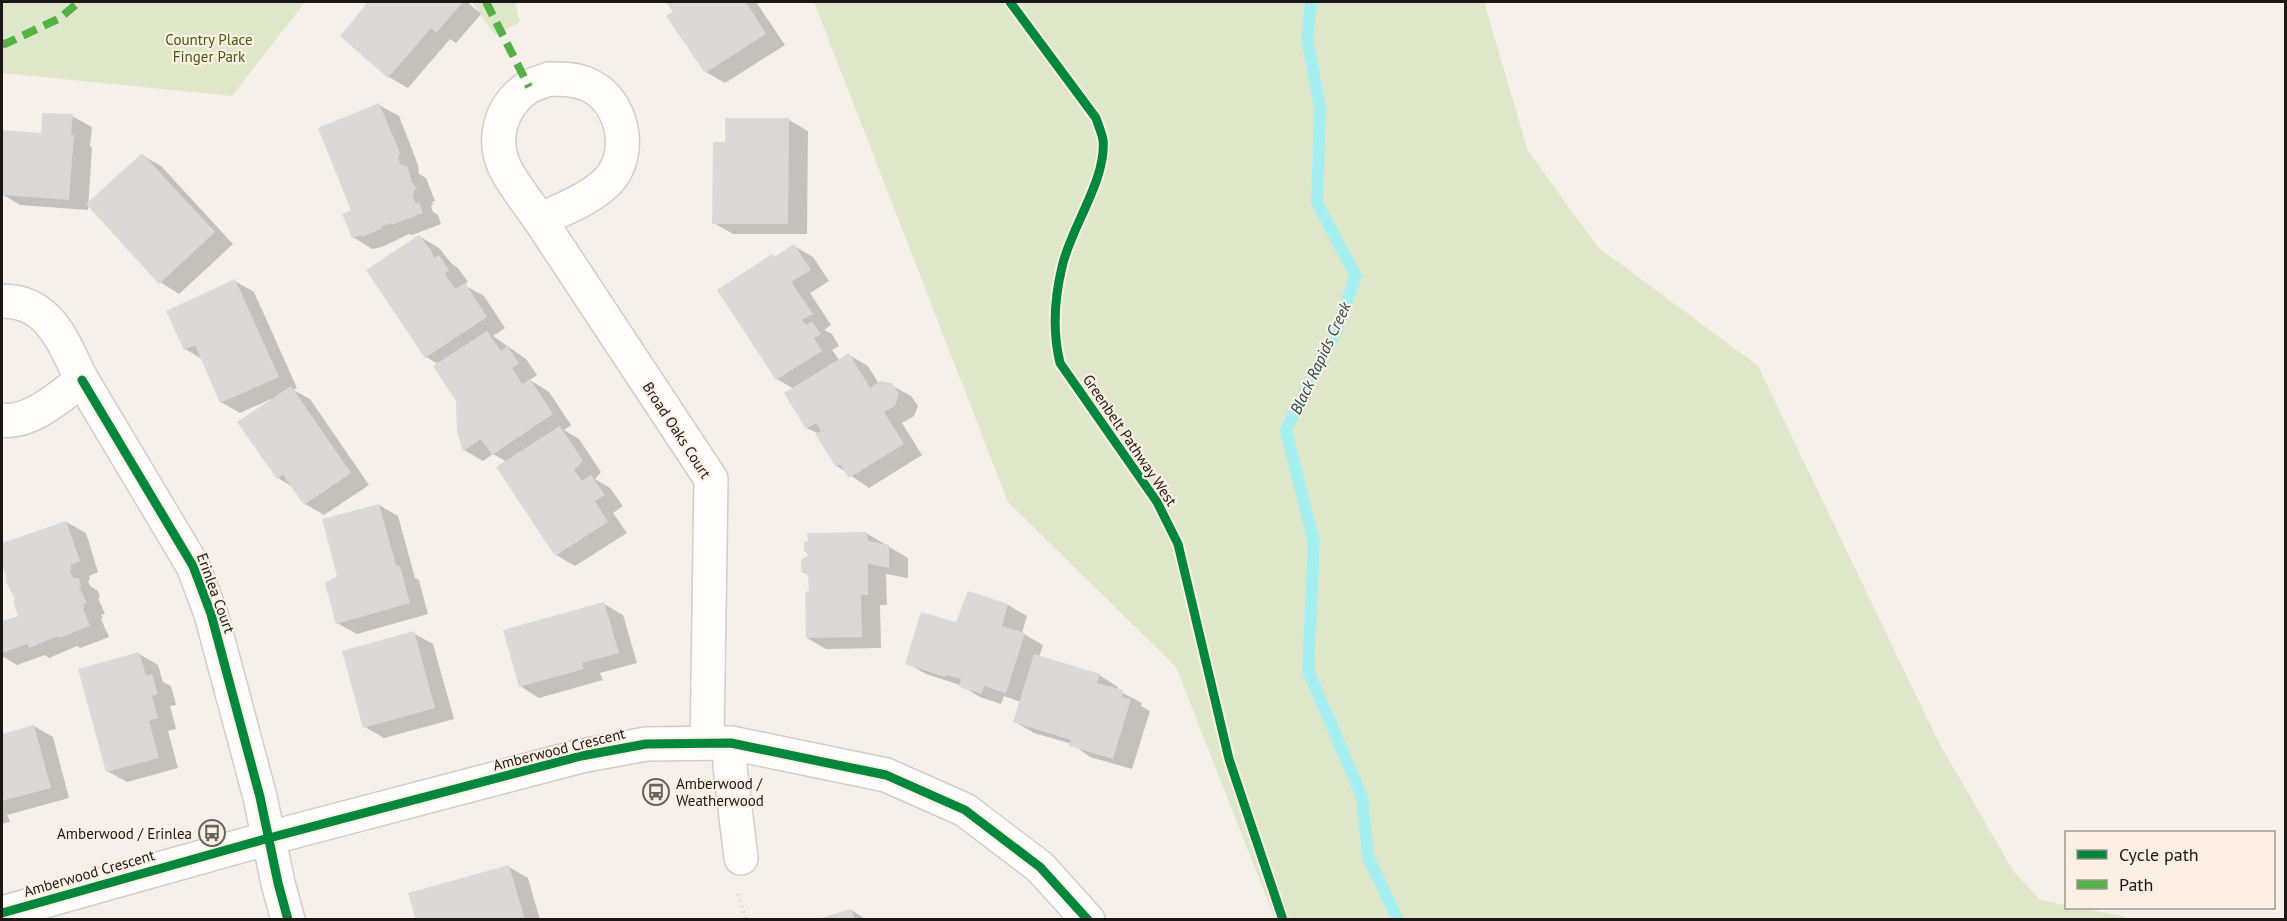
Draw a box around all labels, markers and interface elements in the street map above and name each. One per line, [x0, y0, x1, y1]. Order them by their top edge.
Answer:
park label: Country Place Finger Park [165, 30, 253, 66]
water label: Black Rapids Creek [1285, 298, 1355, 417]
street label: Greenbelt Pathway West [1079, 371, 1181, 509]
street label: Broad Oaks Court [639, 378, 715, 482]
street label: Erinlea Court [193, 550, 239, 636]
street label: Amberwood Crescent [491, 723, 627, 775]
place label: Amberwood / Weatherwood [676, 774, 764, 810]
bus stop icon: Amberwood / Weatherwood [641, 777, 671, 807]
bus stop icon: Amberwood / Erinlea [197, 818, 227, 848]
place label: Amberwood / Erinlea [57, 824, 192, 843]
legend [2065, 831, 2275, 909]
text: Cycle path [2119, 843, 2199, 866]
street label: Amberwood Crescent [21, 845, 157, 901]
text: Path [2119, 873, 2153, 896]

